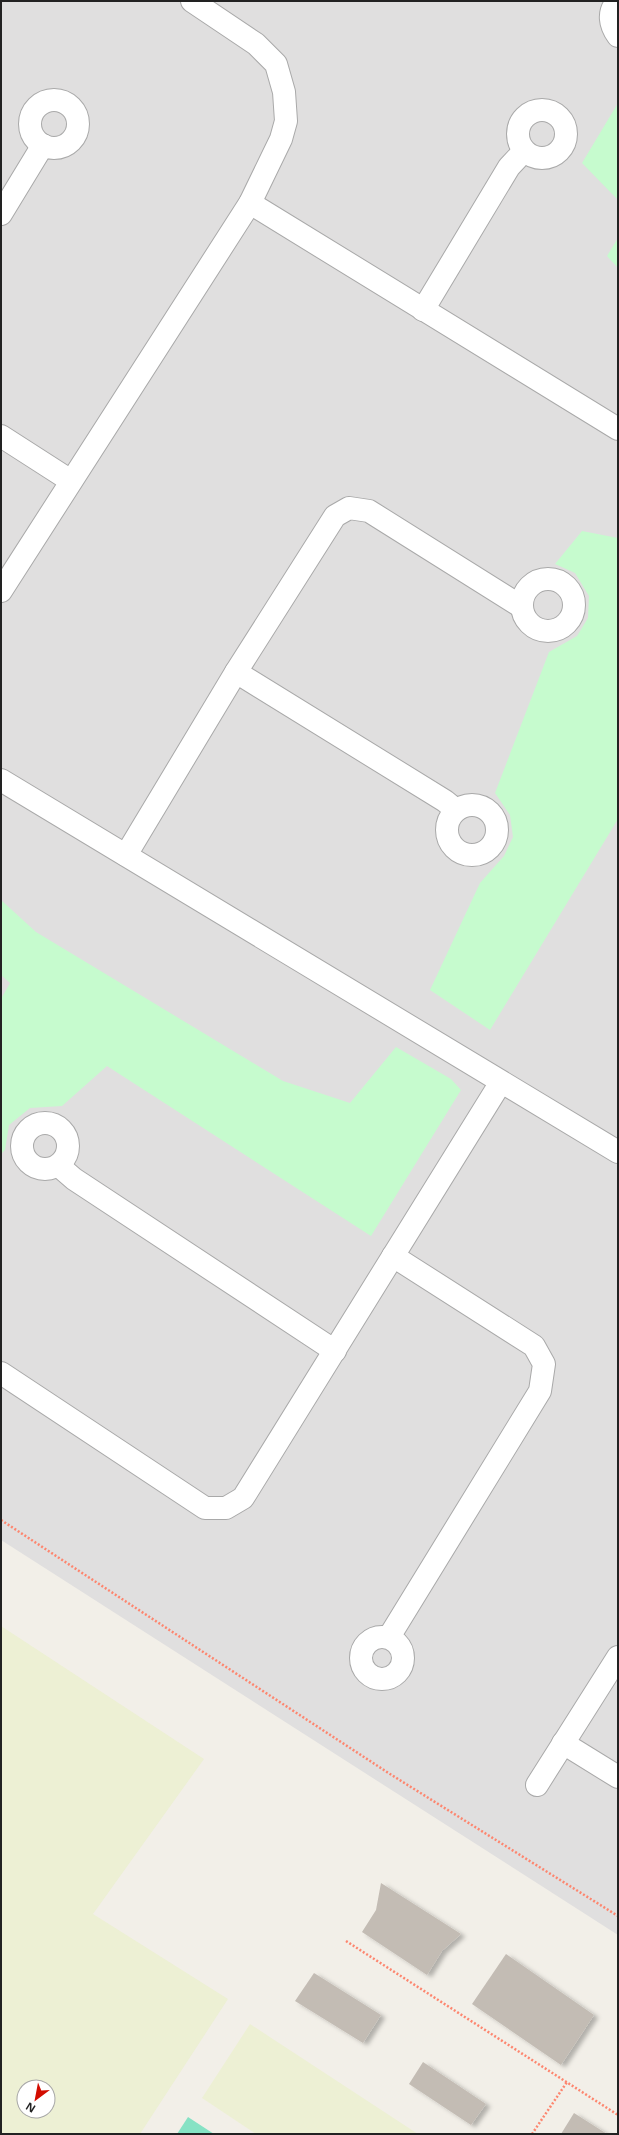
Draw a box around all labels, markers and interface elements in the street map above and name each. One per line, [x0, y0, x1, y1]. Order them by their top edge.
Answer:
north arrow [16, 2079, 56, 2119]
text: N [23, 2099, 38, 2117]

